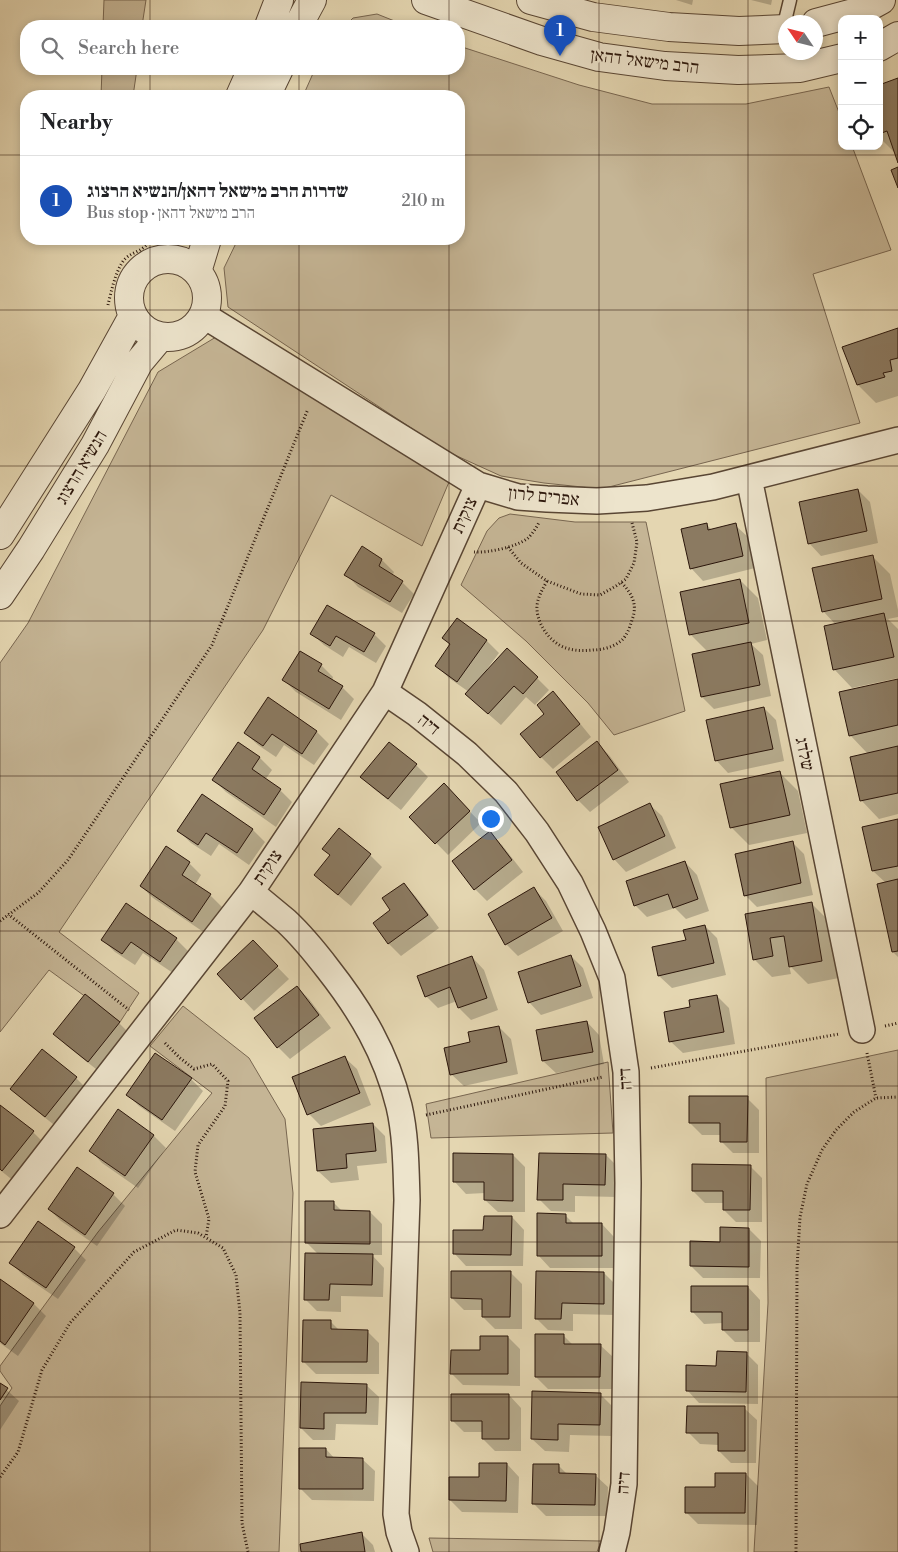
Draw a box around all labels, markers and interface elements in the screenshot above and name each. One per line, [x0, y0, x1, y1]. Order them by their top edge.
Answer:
pin: 1 [544, 15, 576, 56]
north arrow [778, 15, 823, 60]
map controls [838, 15, 883, 150]
button: + [838, 15, 883, 60]
search box [20, 20, 465, 75]
icon: search [38, 34, 66, 62]
text: Search here [78, 36, 179, 60]
street label: הרב מישאל דהאן [589, 43, 701, 80]
button: − [838, 60, 883, 105]
button: locate [838, 105, 883, 150]
text: Nearby [40, 110, 113, 136]
text: שדרות הרב מישאל דהאן/הנשיא הרצוג [87, 179, 348, 203]
text: 1 [52, 191, 60, 211]
text: 210 m [401, 191, 445, 211]
text: Bus stop · הרב מישאל דהאן [87, 203, 255, 223]
street label: הנשיא הרצוג [50, 426, 113, 509]
street label: אפרים לרון [507, 481, 581, 512]
street label: צוקית [446, 493, 483, 537]
street label: דיה [413, 708, 445, 740]
street label: שלדג [790, 735, 819, 773]
your location [478, 806, 504, 832]
street label: צוקית [247, 845, 287, 889]
street label: דיה [613, 1067, 638, 1091]
street label: דיה [611, 1471, 636, 1495]

